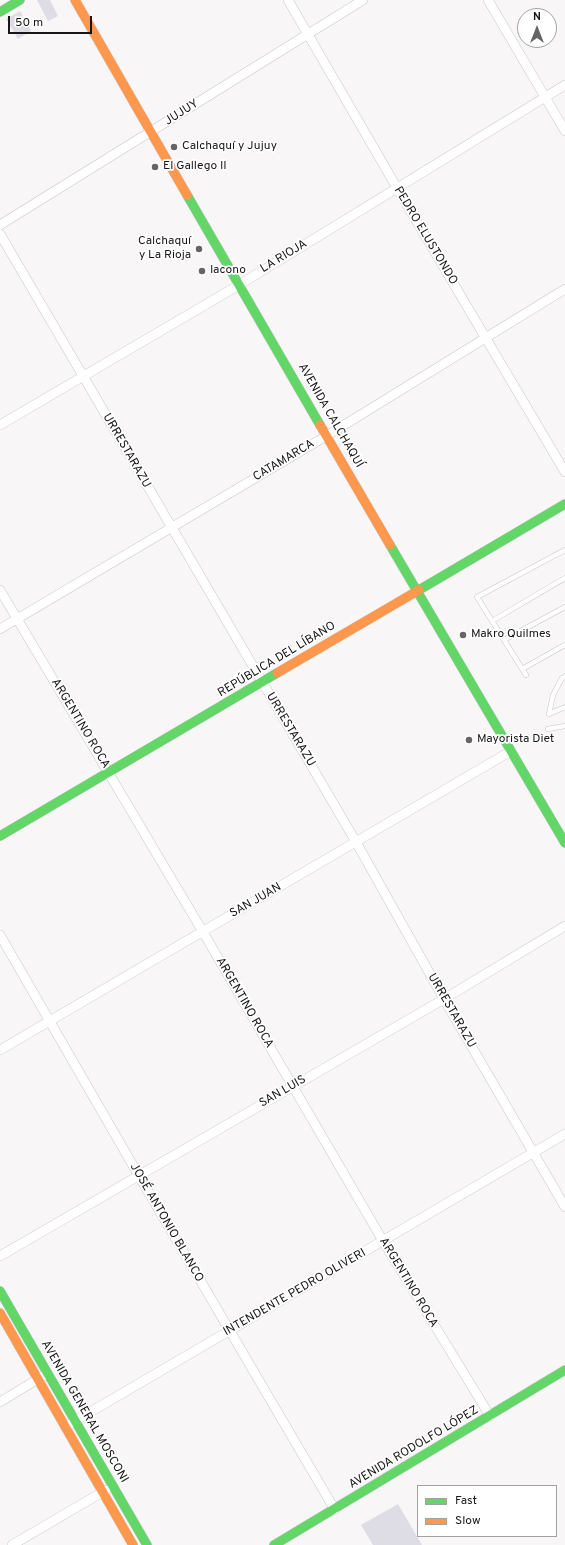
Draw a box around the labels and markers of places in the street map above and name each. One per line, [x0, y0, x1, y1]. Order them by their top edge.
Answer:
place label: Calchaquí y Jujuy [182, 140, 277, 154]
marker: Calchaquí y Jujuy [169, 142, 179, 152]
place label: El Gallego II [163, 160, 227, 174]
marker: El Gallego II [150, 162, 160, 172]
place label: Calchaquí y La Rioja [138, 235, 191, 263]
marker: Calchaquí y La Rioja [194, 244, 204, 254]
place label: Iacono [210, 264, 246, 278]
marker: Iacono [197, 266, 207, 276]
place label: Makro Quilmes [471, 628, 551, 642]
marker: Makro Quilmes [458, 630, 468, 640]
place label: Mayorista Diet [477, 733, 554, 747]
marker: Mayorista Diet [464, 735, 474, 745]

